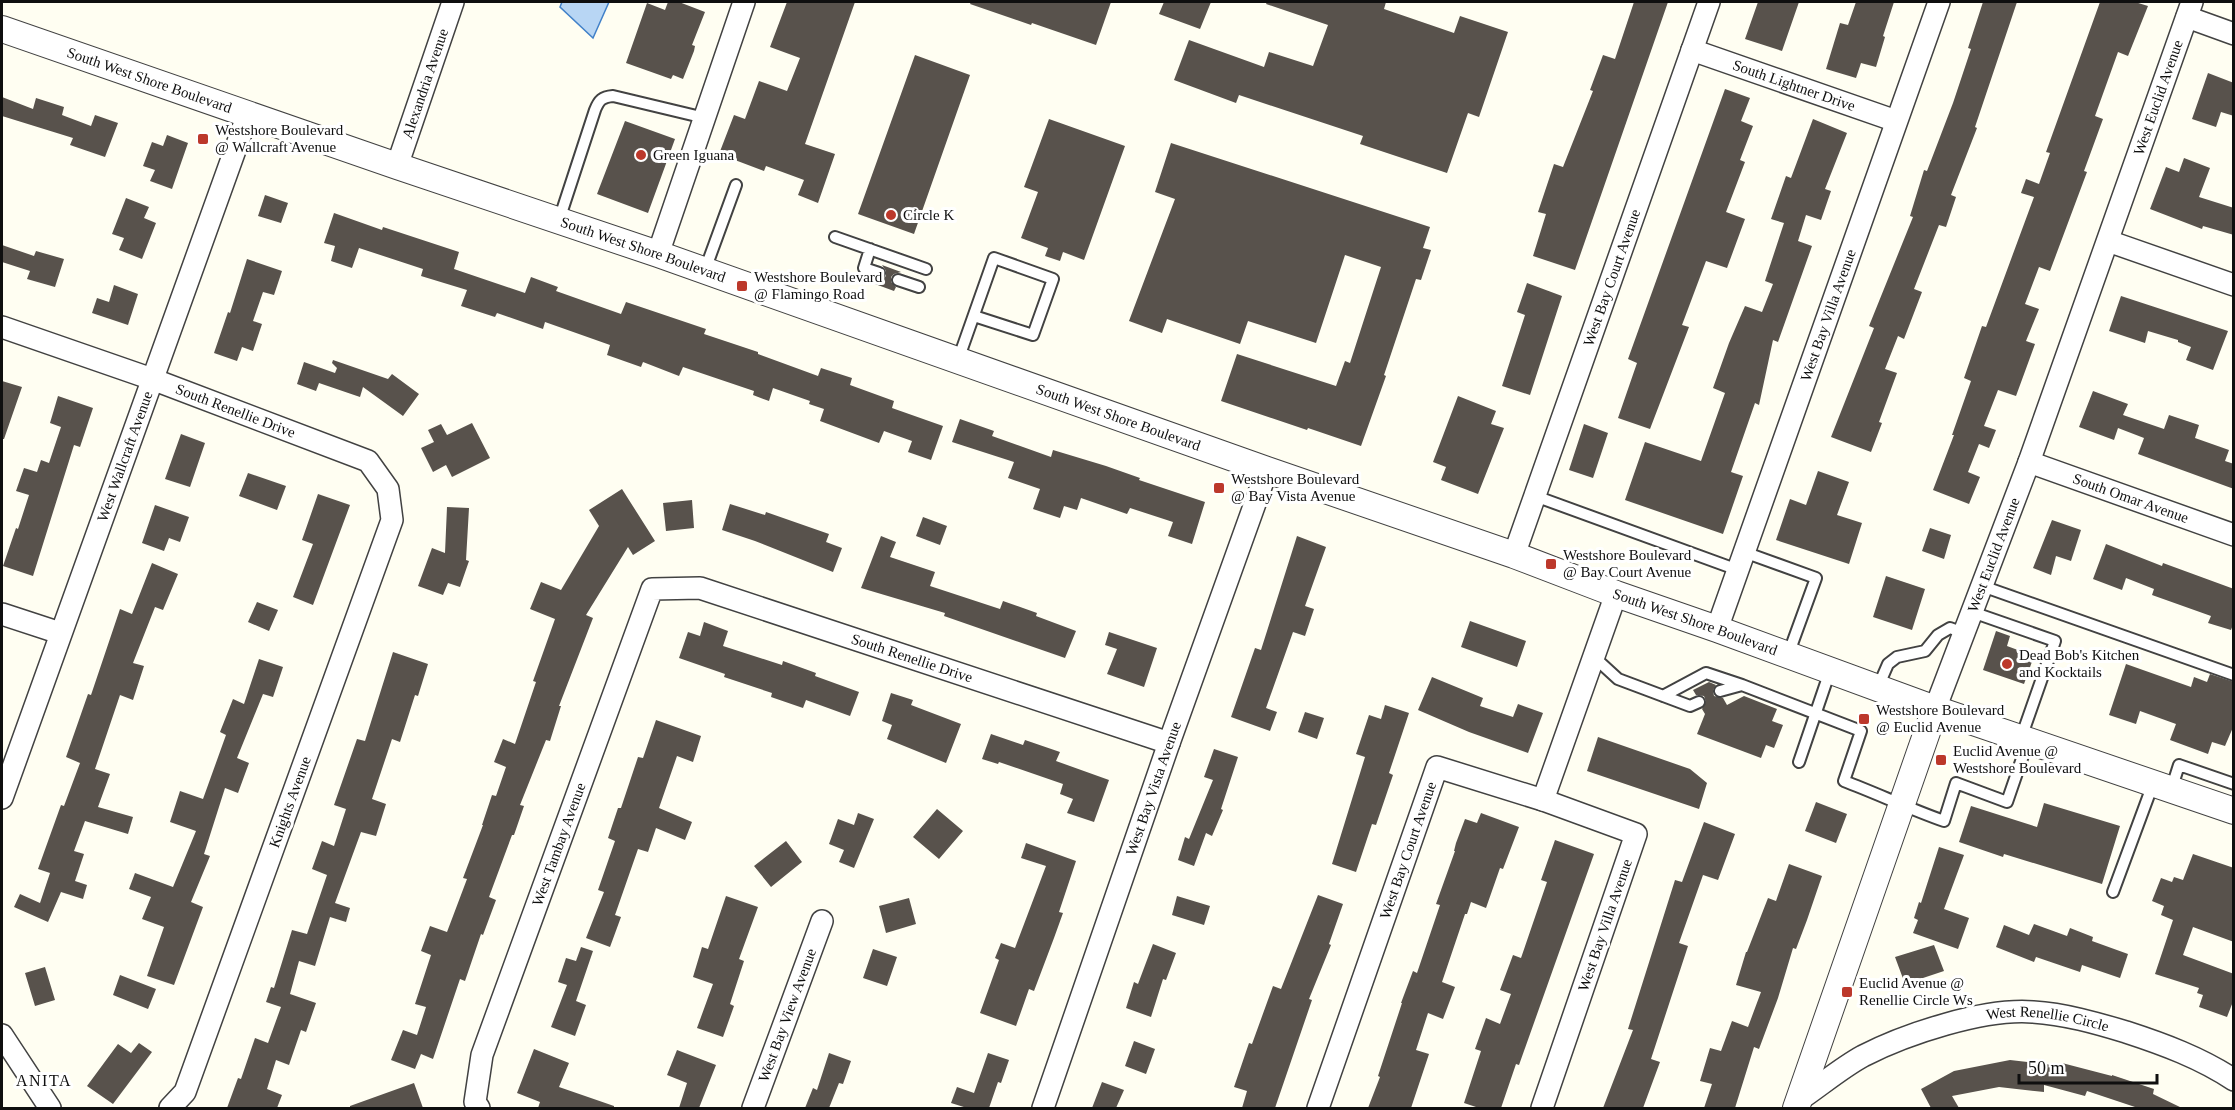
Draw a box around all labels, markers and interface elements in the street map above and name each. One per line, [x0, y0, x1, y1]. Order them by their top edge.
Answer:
street label: Alexandria Avenue [399, 26, 451, 141]
street label: West Euclid Avenue [2130, 37, 2186, 157]
street label: South West Shore Boulevard [65, 44, 234, 116]
street label: South Lightner Drive [1731, 57, 1858, 114]
place label: Westshore Boulevard @ Wallcraft Avenue [215, 122, 344, 155]
marker: Westshore Boulevard @ Wallcraft Avenue [196, 132, 210, 146]
place label: Green Iguana [653, 147, 735, 163]
marker: Green Iguana [634, 148, 648, 162]
place label: Circle K [903, 207, 954, 223]
street label: West Bay Court Avenue [1580, 207, 1643, 348]
marker: Circle K [884, 208, 898, 222]
street label: South West Shore Boulevard [559, 214, 728, 285]
street label: West Bay Villa Avenue [1797, 247, 1859, 383]
place label: Westshore Boulevard @ Flamingo Road [754, 269, 883, 302]
marker: Westshore Boulevard @ Flamingo Road [735, 279, 749, 293]
street label: South Renellie Drive [173, 381, 298, 441]
street label: South West Shore Boulevard [1034, 381, 1203, 454]
street label: West Wallcraft Avenue [94, 389, 156, 524]
street label: South Omar Avenue [2071, 470, 2191, 526]
place label: Westshore Boulevard @ Bay Vista Avenue [1231, 471, 1360, 504]
marker: Westshore Boulevard @ Bay Vista Avenue [1212, 481, 1226, 495]
street label: West Euclid Avenue [1965, 495, 2023, 614]
place label: Westshore Boulevard @ Bay Court Avenue [1563, 547, 1692, 580]
marker: Westshore Boulevard @ Bay Court Avenue [1544, 557, 1558, 571]
street label: South West Shore Boulevard [1611, 586, 1780, 659]
street label: South Renellie Drive [849, 631, 975, 686]
place label: Dead Bob's Kitchen and Kocktails [2019, 647, 2140, 680]
marker: Dead Bob's Kitchen and Kocktails [2000, 657, 2014, 671]
place label: Westshore Boulevard @ Euclid Avenue [1876, 702, 2005, 735]
marker: Westshore Boulevard @ Euclid Avenue [1857, 712, 1871, 726]
street label: West Bay Vista Avenue [1123, 719, 1184, 857]
place label: Euclid Avenue @ Westshore Boulevard [1953, 743, 2082, 776]
marker: Euclid Avenue @ Westshore Boulevard [1934, 753, 1948, 767]
street label: Knights Avenue [266, 754, 314, 850]
street label: West Bay Court Avenue [1377, 779, 1439, 921]
street label: West Tambay Avenue [529, 780, 589, 908]
street label: West Bay Villa Avenue [1575, 857, 1635, 993]
street label: West Bay View Avenue [755, 946, 819, 1084]
place label: Euclid Avenue @ Renellie Circle Ws [1859, 975, 1973, 1008]
marker: Euclid Avenue @ Renellie Circle Ws [1840, 985, 1854, 999]
street label: West Renellie Circle [1985, 1004, 2111, 1035]
scale bar [2019, 1047, 2157, 1085]
text: 50 m [2028, 1058, 2065, 1078]
district label: ANITA [16, 1072, 72, 1089]

